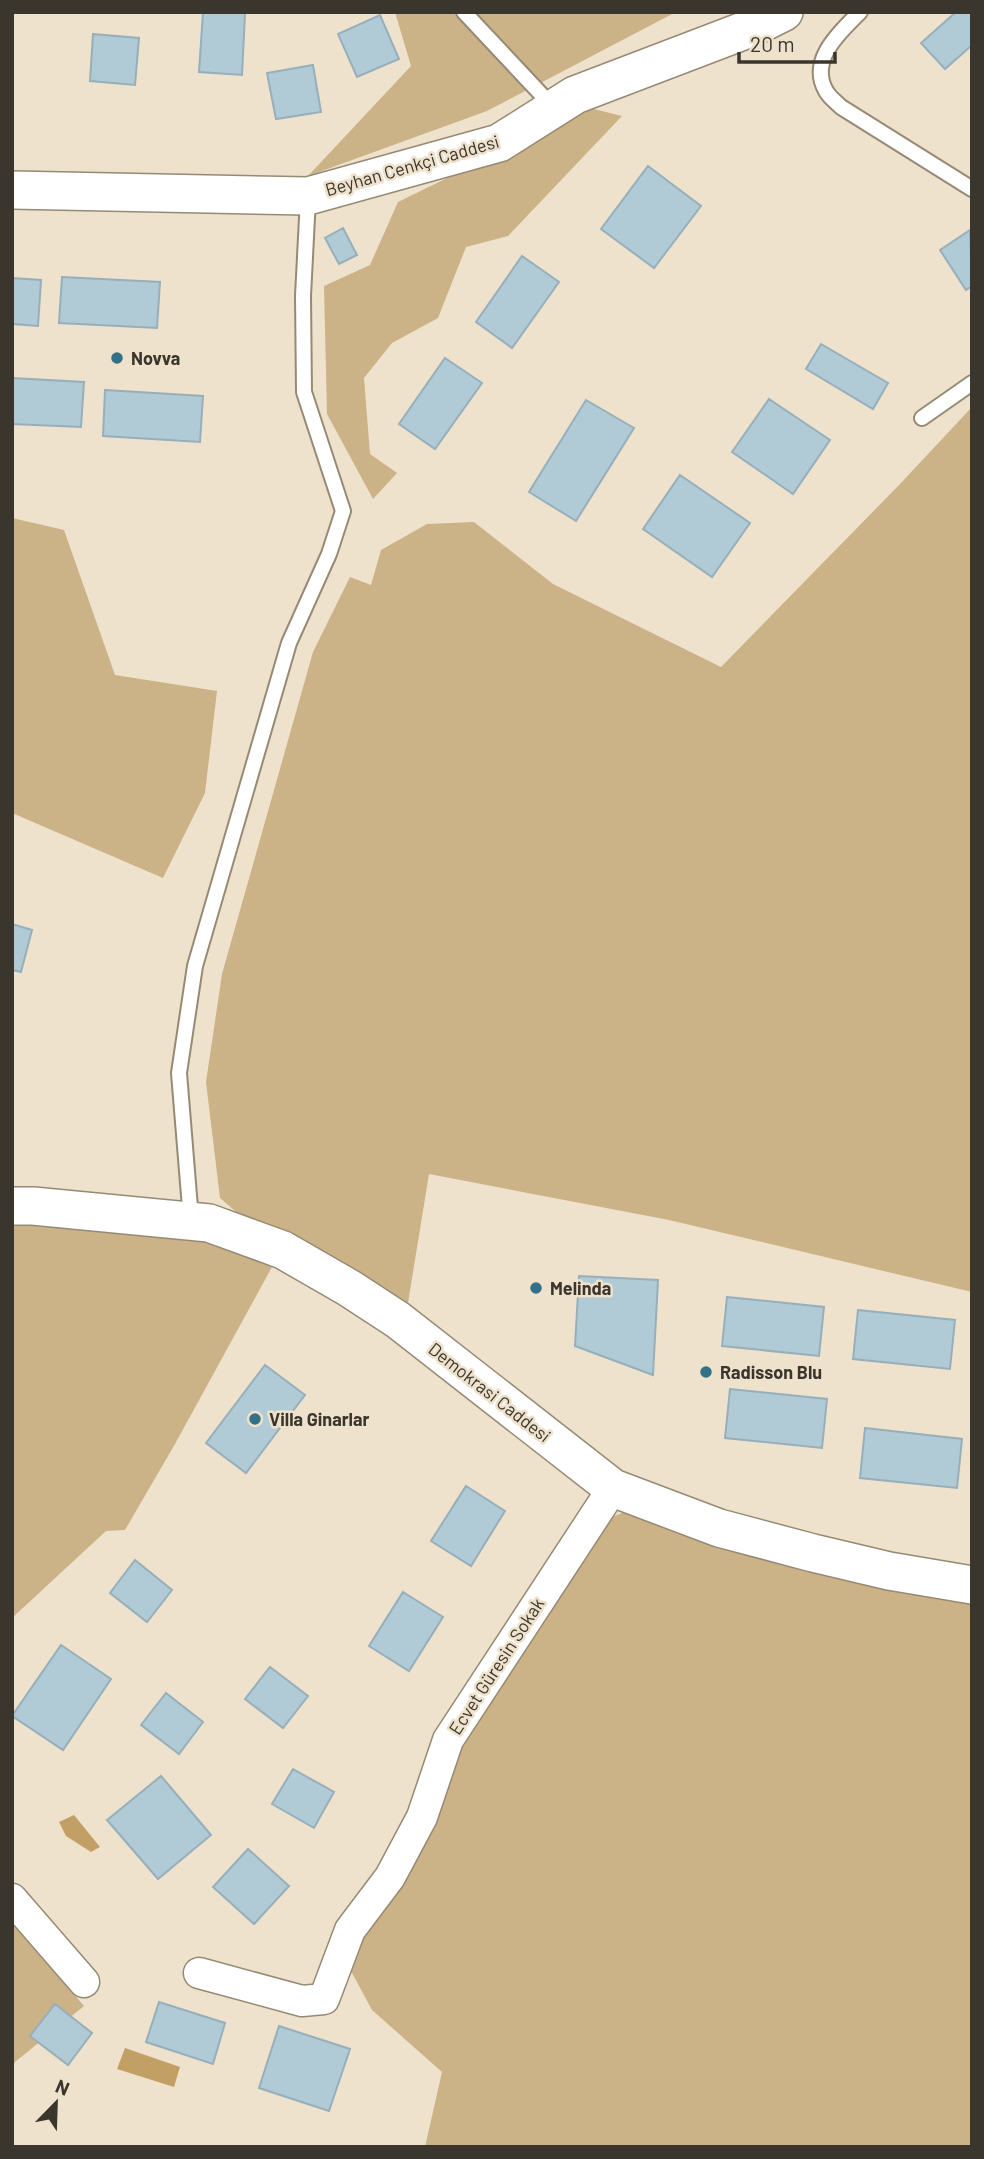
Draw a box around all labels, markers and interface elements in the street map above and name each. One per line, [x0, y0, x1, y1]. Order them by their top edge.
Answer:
scale bar [739, 21, 835, 65]
text: 20 m [750, 31, 795, 56]
street label: Beyhan Cenkçi Caddesi [322, 130, 502, 200]
place label: Novva [131, 347, 180, 369]
marker: Novva [109, 350, 125, 366]
place label: Melinda [550, 1277, 611, 1299]
marker: Melinda [528, 1280, 544, 1296]
street label: Demokrasi Caddesi [424, 1337, 556, 1447]
place label: Radisson Blu [720, 1361, 822, 1383]
marker: Radisson Blu [698, 1364, 714, 1380]
place label: Villa Ginarlar [269, 1408, 369, 1430]
marker: Villa Ginarlar [247, 1411, 263, 1427]
street label: Ecvet Güresin Sokak [444, 1593, 548, 1739]
north arrow [21, 2068, 91, 2138]
text: N [53, 2074, 73, 2100]

